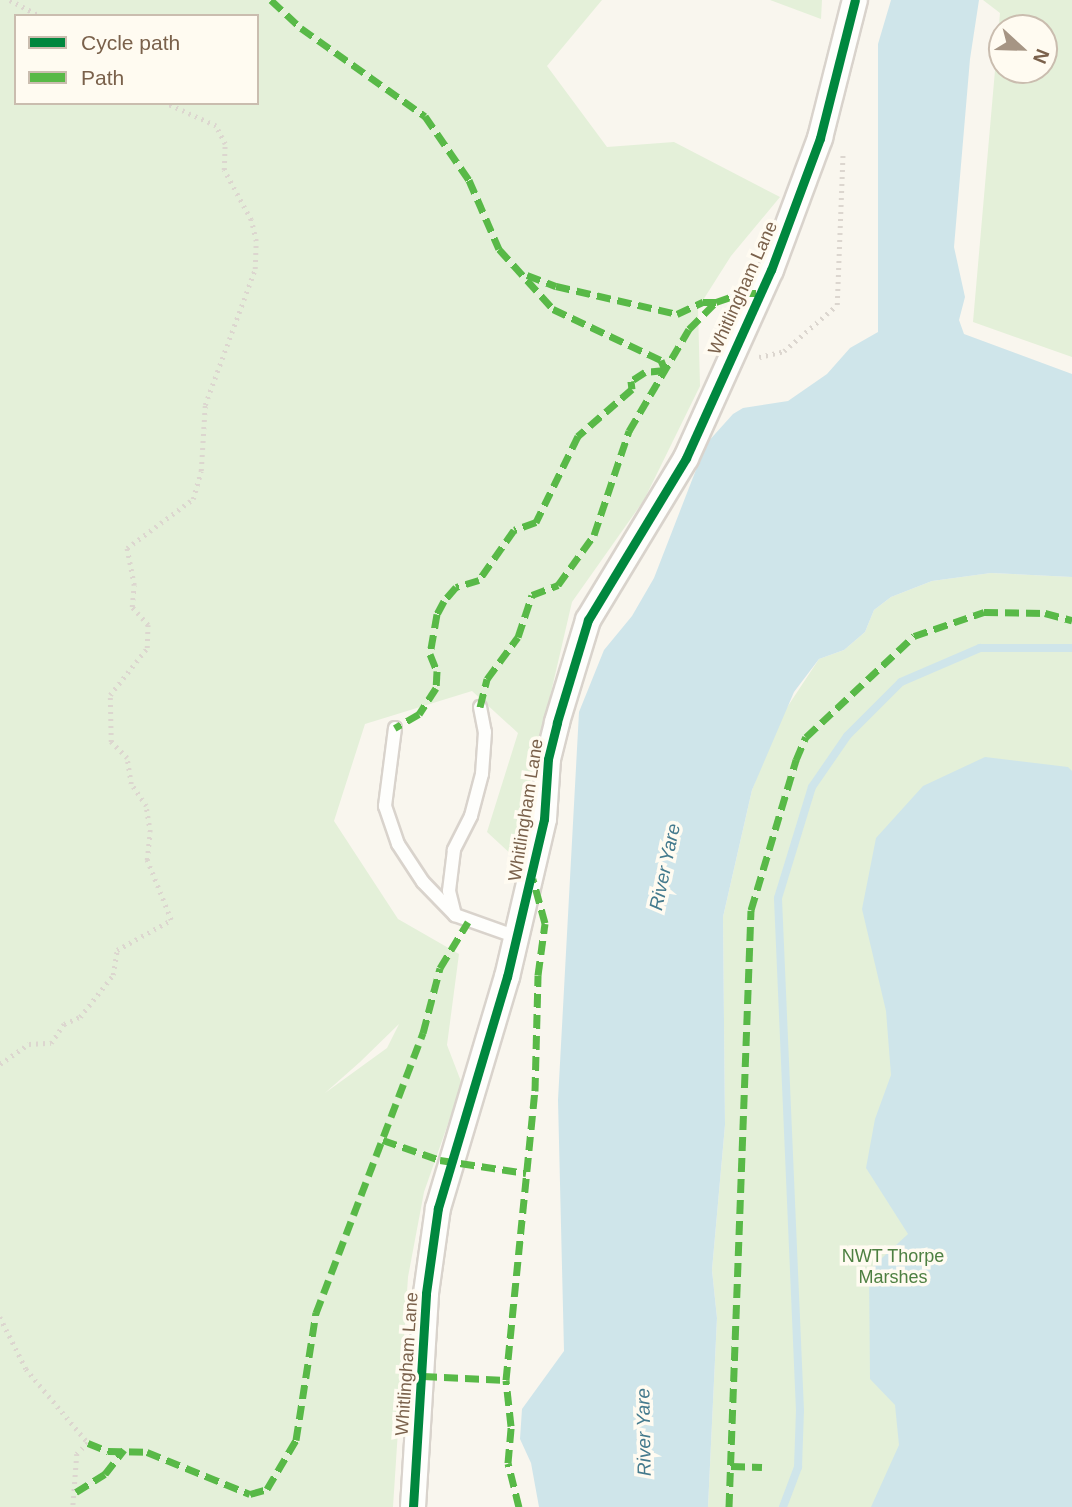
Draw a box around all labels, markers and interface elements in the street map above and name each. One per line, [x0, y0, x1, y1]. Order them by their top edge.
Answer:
legend [14, 14, 259, 105]
north arrow [988, 14, 1058, 84]
text: Cycle path [81, 31, 180, 54]
text: N [1029, 46, 1053, 67]
text: Path [81, 66, 124, 89]
street label: Whitlingham Lane [704, 218, 782, 358]
street label: Whitlingham Lane [504, 737, 548, 883]
water label: River Yare [645, 821, 685, 913]
park label: NWT Thorpe Marshes [841, 1246, 945, 1288]
street label: Whitlingham Lane [391, 1291, 423, 1437]
water label: River Yare [632, 1388, 656, 1476]

